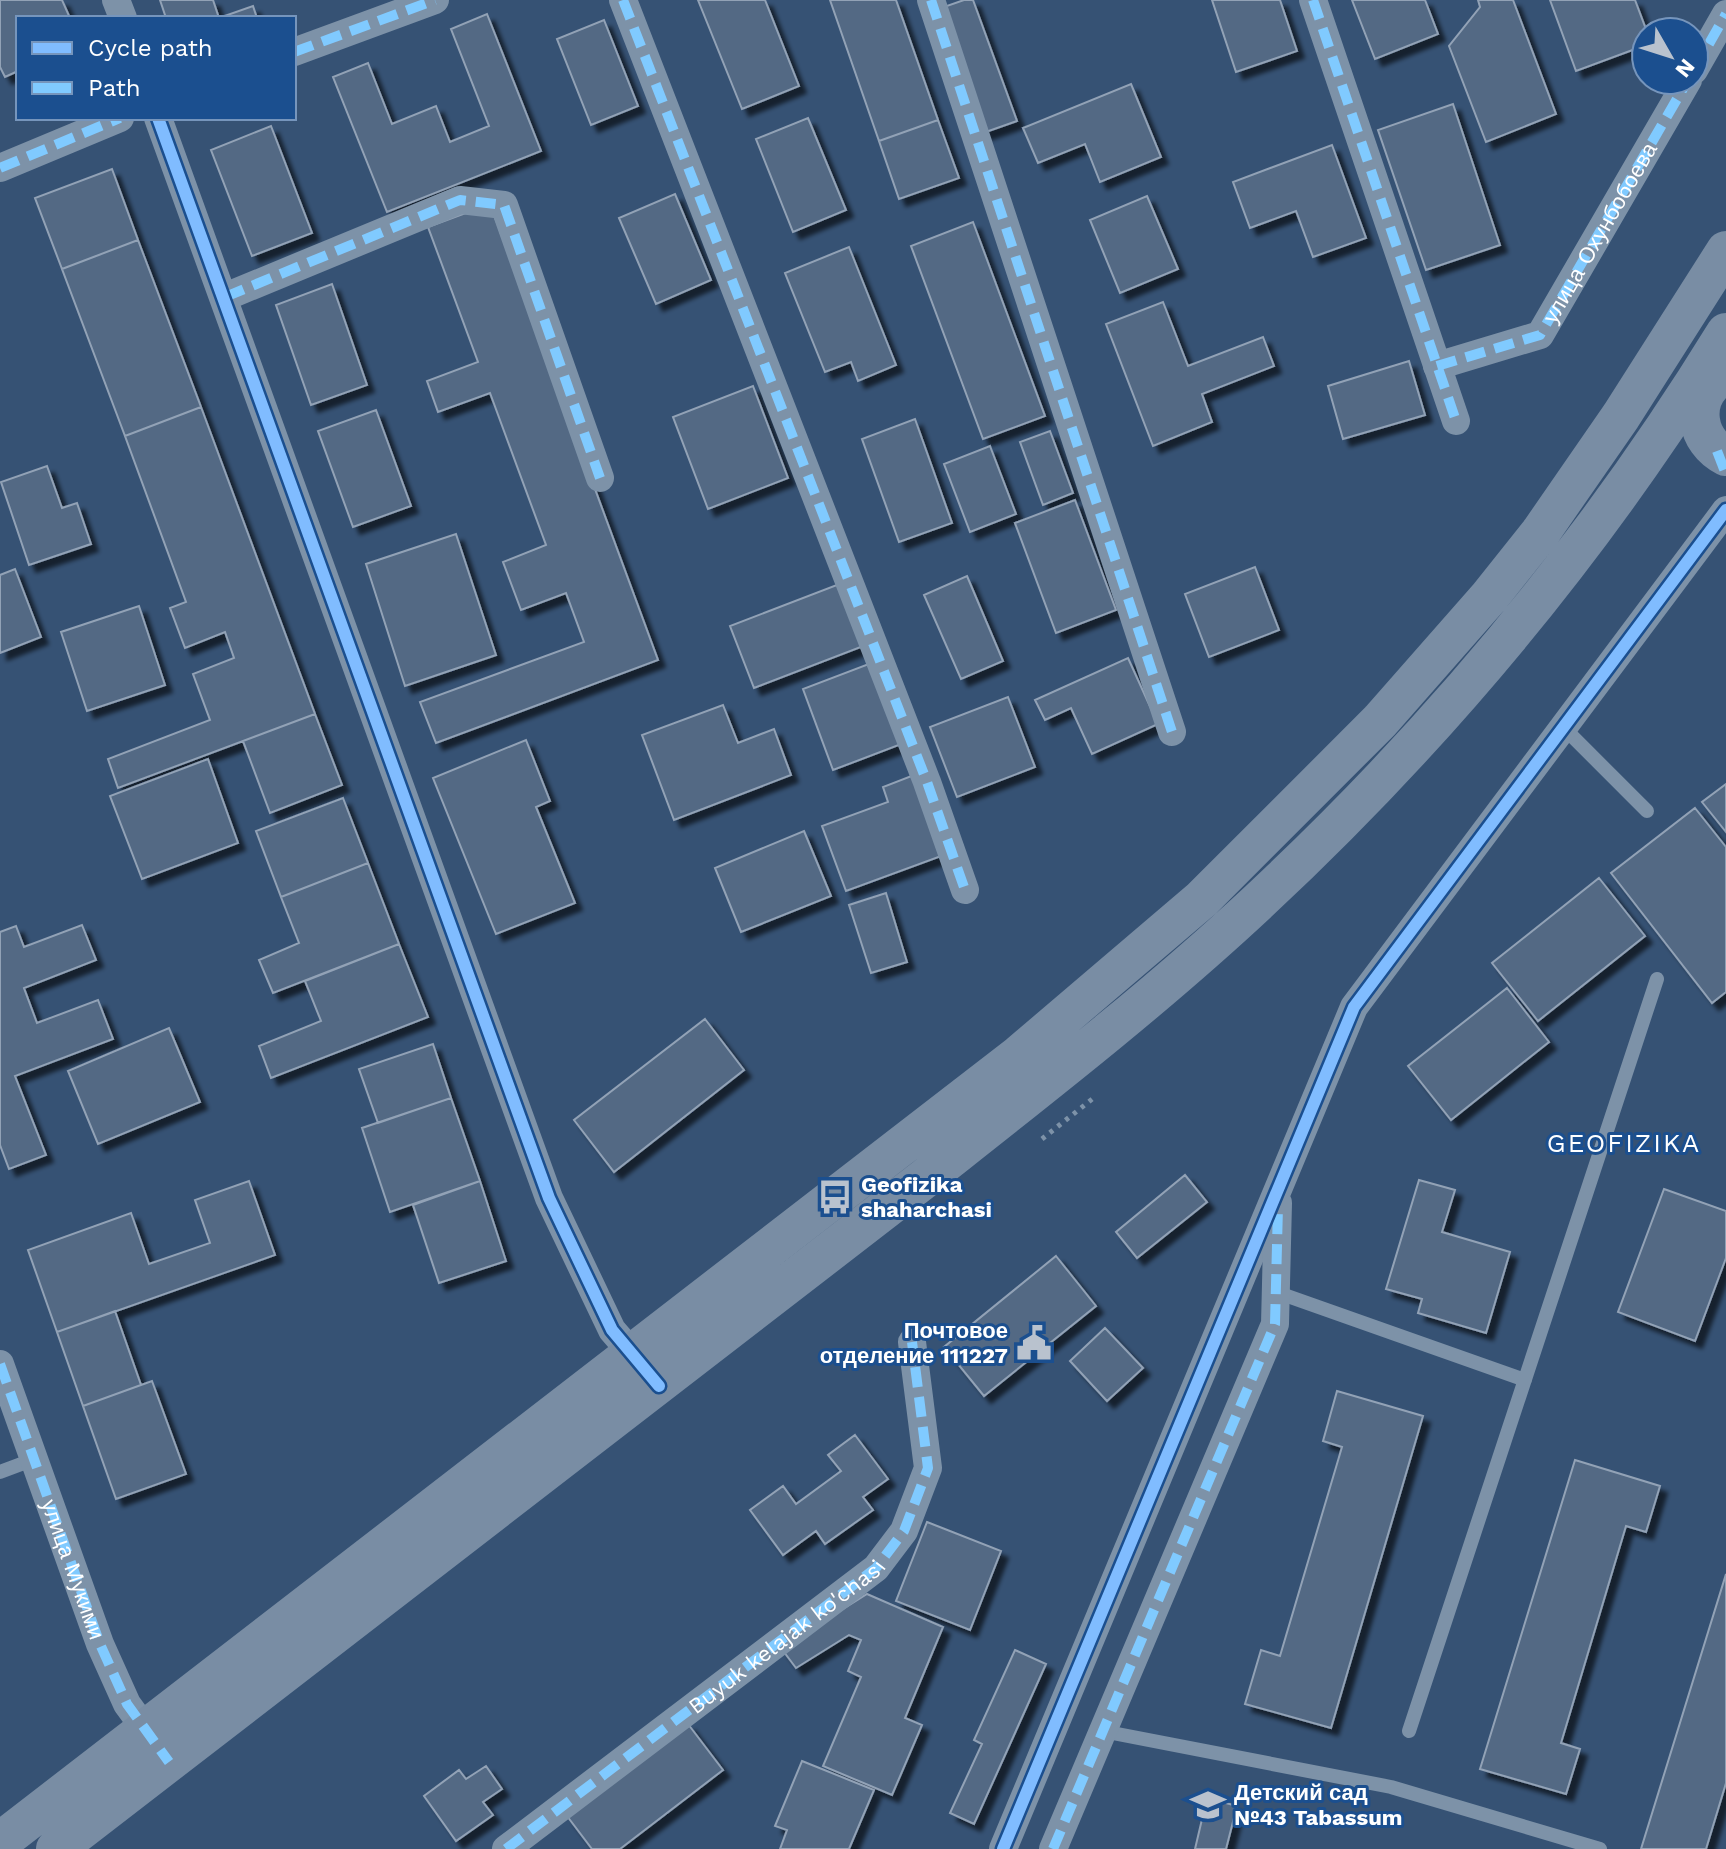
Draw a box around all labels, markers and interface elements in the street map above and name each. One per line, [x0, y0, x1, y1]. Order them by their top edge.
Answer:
legend [16, 16, 296, 120]
north arrow [1630, 16, 1710, 96]
text: Cycle path [88, 34, 213, 62]
text: N [1670, 54, 1700, 82]
text: Path [88, 74, 141, 102]
street label: улица Охунбобоева [1538, 137, 1662, 328]
district label: GEOFIZIKA [1547, 1128, 1701, 1158]
place label: Geofizika shaharchasi [861, 1172, 992, 1222]
bus stop icon: Geofizika shaharchasi [816, 1178, 854, 1216]
place label: Почтовое отделение 111227 [820, 1318, 1008, 1368]
public building icon: Почтовое отделение 111227 [1015, 1324, 1053, 1362]
street label: улица Мукими [36, 1496, 109, 1643]
street label: Buyuk kelajak ko'chasi [684, 1555, 891, 1719]
place label: Детский сад №43 Tabassum [1234, 1780, 1403, 1830]
school or university icon: Детский сад №43 Tabassum [1189, 1786, 1227, 1824]

